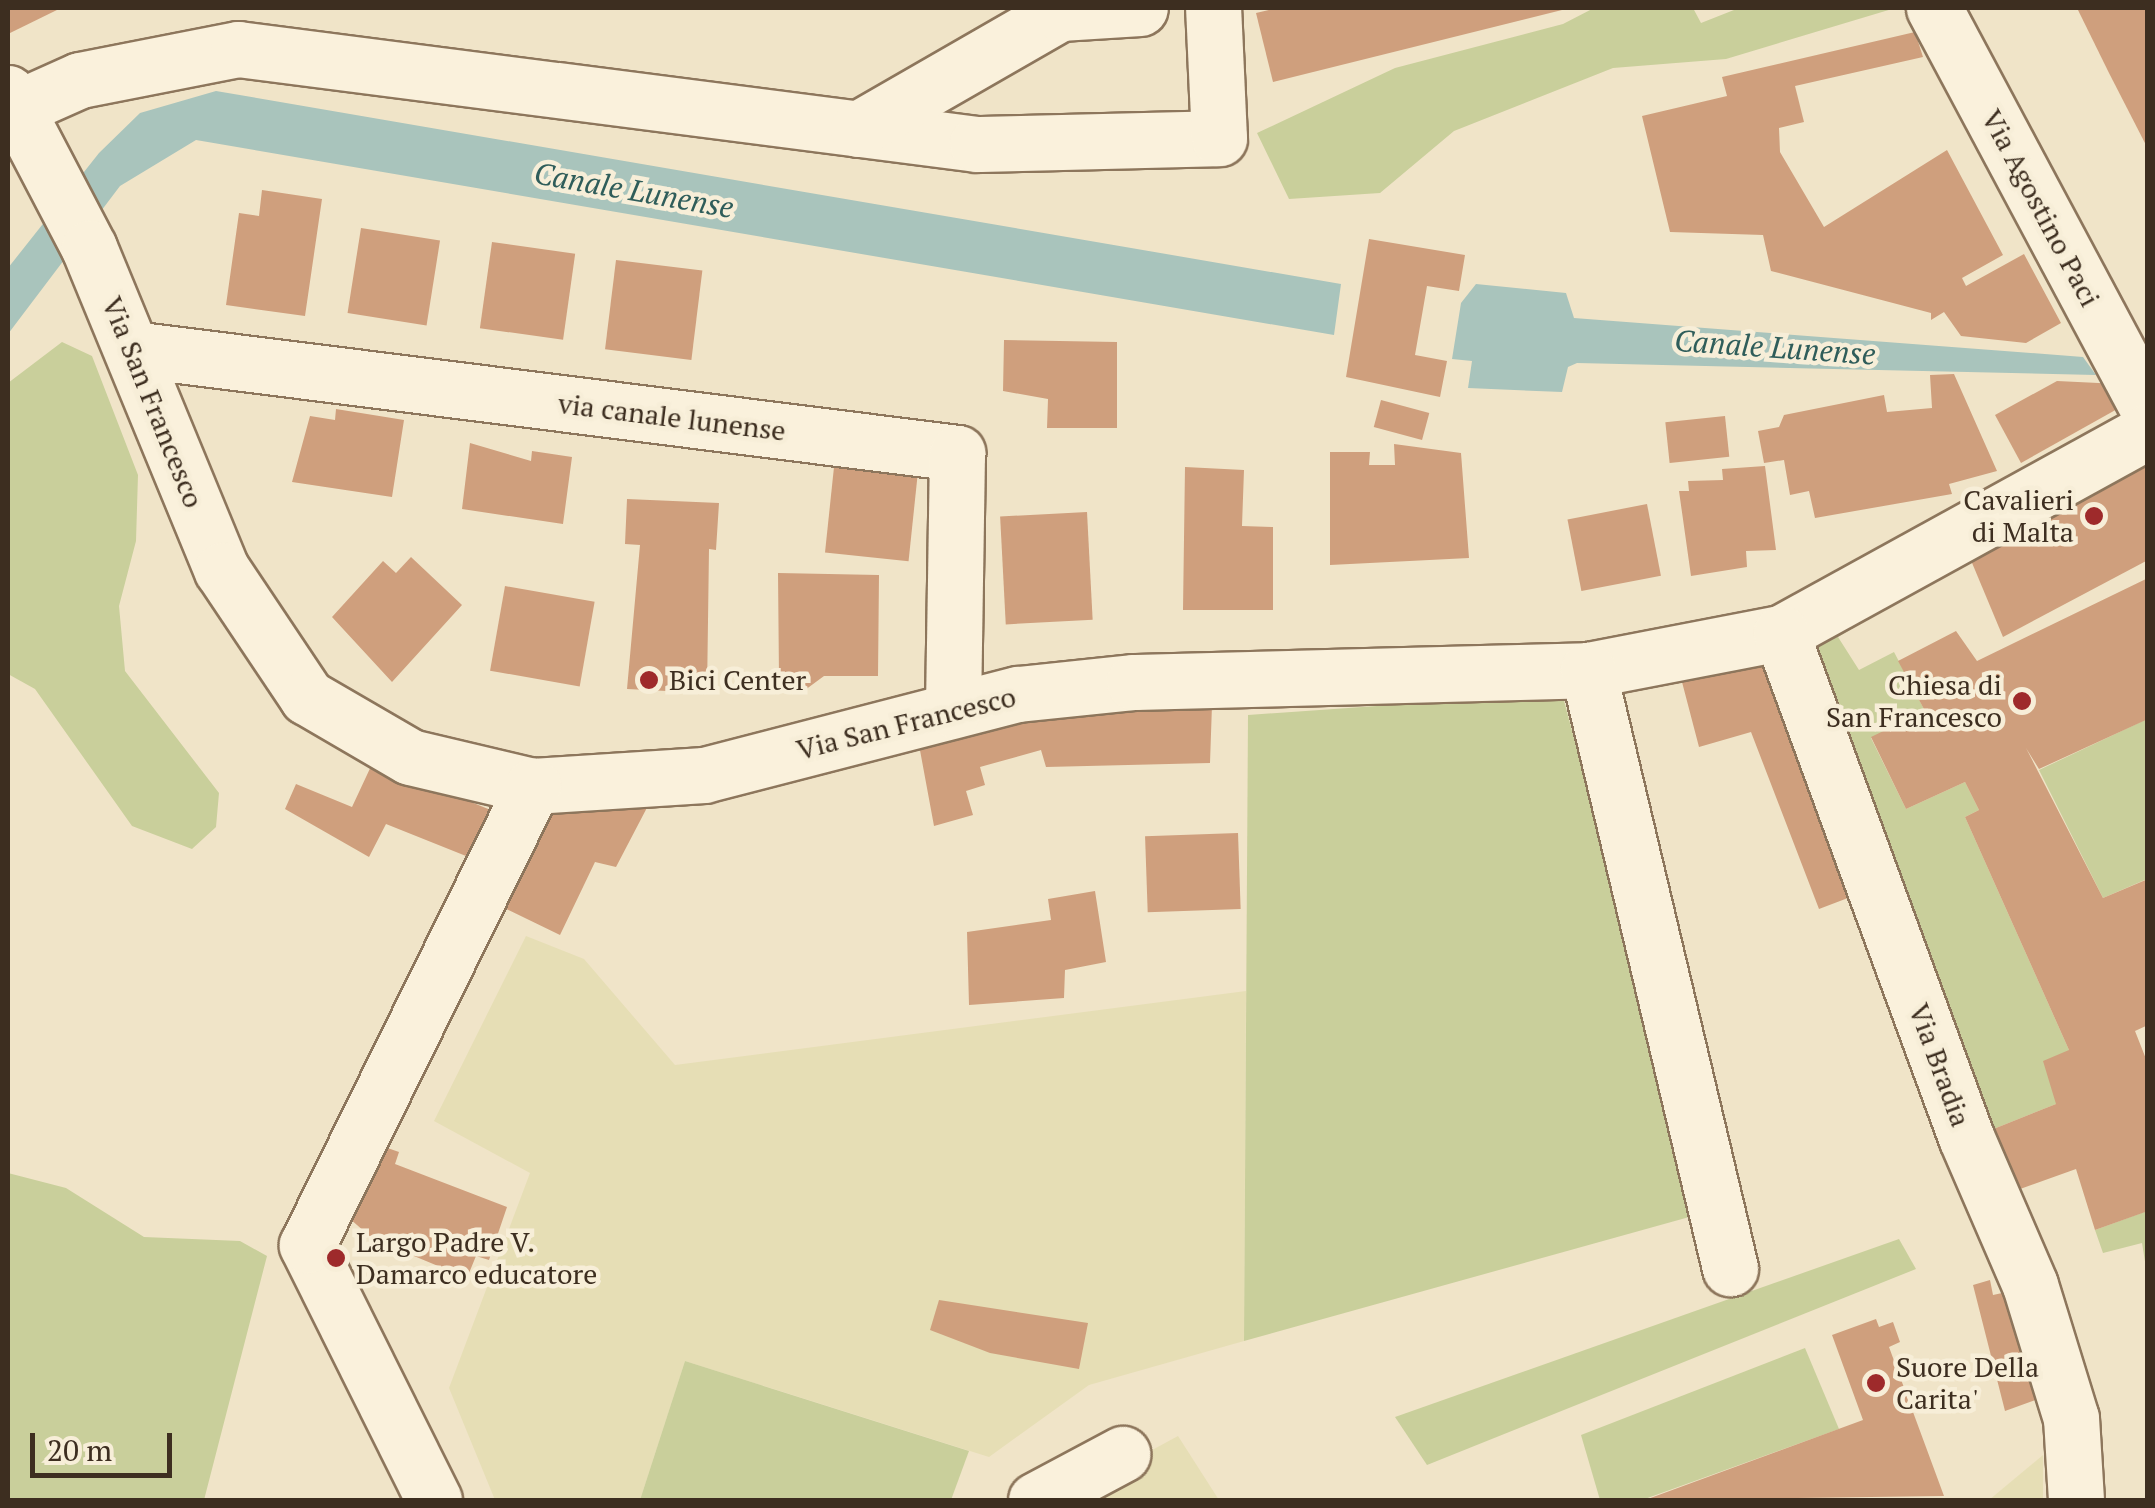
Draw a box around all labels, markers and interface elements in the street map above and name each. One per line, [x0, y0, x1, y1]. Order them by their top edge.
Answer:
street label: Via Agostino Paci [1975, 103, 2107, 313]
water label: Canale Lunense [532, 155, 736, 225]
street label: Via San Francesco [95, 292, 211, 512]
water label: Canale Lunense [1673, 322, 1877, 372]
street label: via canale lunense [556, 386, 788, 448]
place label: Cavalieri di Malta [1963, 483, 2074, 549]
marker: Cavalieri di Malta [2083, 505, 2105, 527]
place label: Bici Center [669, 663, 806, 697]
place label: Chiesa di San Francesco [1826, 668, 2002, 734]
marker: Bici Center [638, 669, 660, 691]
street label: Via San Francesco [793, 680, 1019, 766]
marker: Chiesa di San Francesco [2011, 690, 2033, 712]
street label: Via Bradia [1902, 999, 1978, 1131]
place label: Largo Padre V. Damarco educatore [356, 1225, 597, 1291]
marker: Largo Padre V. Damarco educatore [325, 1247, 347, 1269]
place label: Suore Della Carita' [1896, 1350, 2039, 1416]
marker: Suore Della Carita' [1865, 1372, 1887, 1394]
scale bar [35, 1413, 178, 1475]
text: 20 m [47, 1430, 112, 1470]

